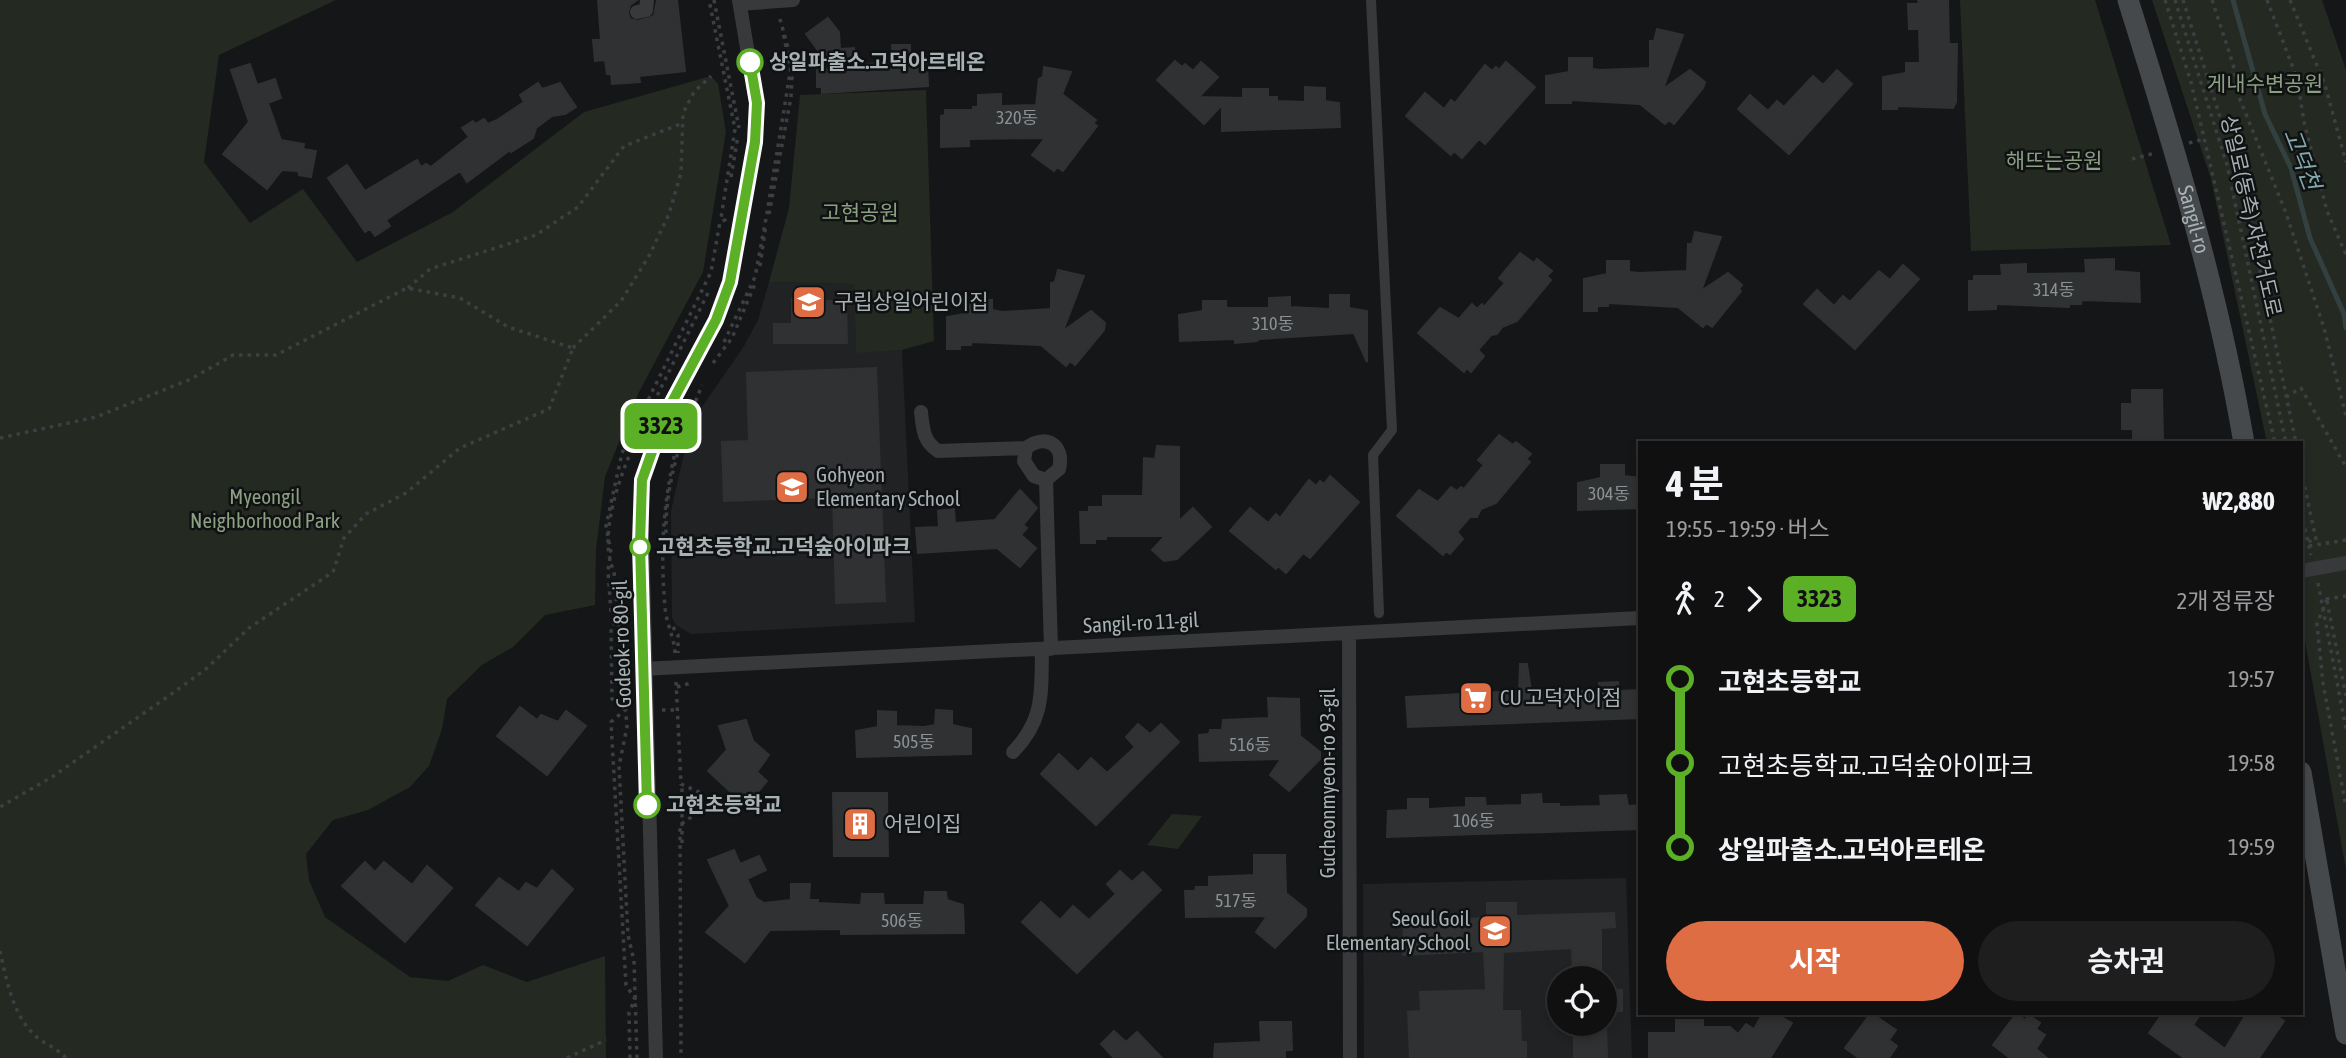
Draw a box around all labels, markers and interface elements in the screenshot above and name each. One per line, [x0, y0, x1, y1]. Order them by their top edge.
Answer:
marker: 상일파출소.고덕아르테온 [737, 49, 763, 75]
place label: 상일파출소.고덕아르테온 [769, 49, 985, 73]
park label: 게내수변공원 [2207, 71, 2323, 95]
house number: 320동 [996, 107, 1038, 128]
street label: 상일로(동측) 자전거도로 [2217, 113, 2287, 319]
water label: 고덕천 [2278, 125, 2327, 196]
park label: 해뜨는공원 [2006, 148, 2102, 172]
street label: Sangil-ro [2174, 182, 2215, 256]
park label: 고현공원 [821, 200, 899, 224]
house number: 314동 [2033, 279, 2075, 300]
school or university icon: 구립상일어린이집 [790, 283, 828, 321]
place label: 구립상일어린이집 [834, 289, 989, 313]
house number: 310동 [1252, 313, 1294, 334]
line badge: 3323 [612, 403, 710, 449]
text: 3323 [638, 412, 684, 439]
place label: Gohyeon Elementary School [816, 462, 961, 510]
text: 4 분 [1666, 462, 1724, 505]
school or university icon: Gohyeon Elementary School [773, 468, 811, 506]
house number: 304동 [1588, 483, 1630, 504]
park label: Myeongil Neighborhood Park [190, 484, 340, 532]
text: ₩2,880 [2203, 486, 2275, 516]
text: 19:55 – 19:59 · 버스 [1666, 516, 1830, 542]
place label: 고현초등학교.고덕숲아이파크 [656, 534, 911, 558]
marker: 고현초등학교.고덕숲아이파크 [630, 537, 650, 557]
street label: Godeok-ro 80-gil [607, 579, 635, 708]
icon: walk [1666, 580, 1704, 618]
icon: forward [1735, 580, 1773, 618]
text: 3323 [1797, 585, 1842, 612]
text: 2 [1714, 586, 1725, 612]
text: 2개 정류장 [2176, 588, 2275, 614]
street label: Sangil-ro 11-gil [1083, 607, 1200, 637]
text: 19:57 [2228, 666, 2275, 692]
text: 고현초등학교 [1718, 667, 1862, 697]
supermarket icon: CU 고덕자이점 [1457, 679, 1495, 717]
place label: CU 고덕자이점 [1500, 685, 1621, 709]
street label: Gucheonmyeon-ro 93-gil [1315, 687, 1339, 878]
house number: 505동 [893, 731, 935, 752]
house number: 516동 [1229, 734, 1271, 755]
text: 19:58 [2228, 750, 2275, 776]
text: 고현초등학교.고덕숲아이파크 [1718, 751, 2034, 781]
marker: 고현초등학교 [634, 792, 660, 818]
place label: 고현초등학교 [666, 792, 782, 816]
building icon: 어린이집 [841, 805, 879, 843]
house number: 106동 [1453, 810, 1495, 831]
place label: 어린이집 [884, 811, 961, 835]
text: 19:59 [2228, 834, 2275, 860]
text: 상일파출소.고덕아르테온 [1718, 835, 1986, 865]
house number: 517동 [1215, 890, 1257, 911]
place label: Seoul Goil Elementary School [1326, 906, 1470, 954]
house number: 506동 [881, 910, 923, 931]
school or university icon: Seoul Goil Elementary School [1476, 912, 1514, 950]
button: 시작 [1666, 921, 1964, 1001]
button: 승차권 [1978, 921, 2275, 1001]
map controls [1547, 966, 1617, 1036]
button: locate [1547, 966, 1617, 1036]

